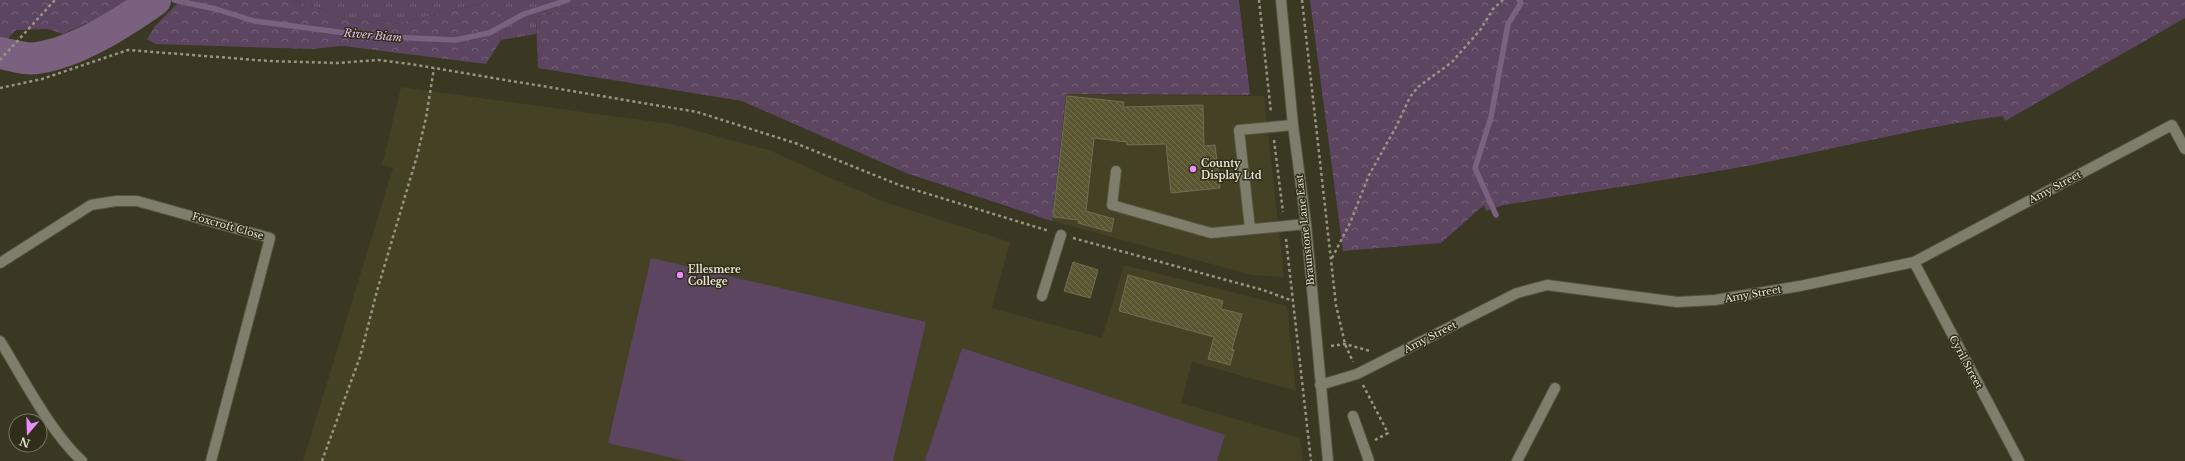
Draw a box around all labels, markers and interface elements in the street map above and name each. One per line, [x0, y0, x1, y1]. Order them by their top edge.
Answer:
water label: River Biam [342, 25, 403, 45]
place label: County Display Ltd [1201, 157, 1262, 182]
marker: County Display Ltd [1188, 164, 1198, 174]
street label: Amy Street [2026, 168, 2084, 207]
street label: Braunstone Lane East [1293, 174, 1317, 286]
street label: Foxcroft Close [191, 210, 266, 243]
place label: Ellesmere College [688, 263, 741, 288]
marker: Ellesmere College [675, 270, 685, 280]
street label: Amy Street [1723, 283, 1783, 306]
street label: Amy Street [1401, 318, 1459, 356]
street label: Cyril Street [1946, 333, 1986, 391]
north arrow [8, 413, 48, 453]
text: N [17, 434, 32, 451]

